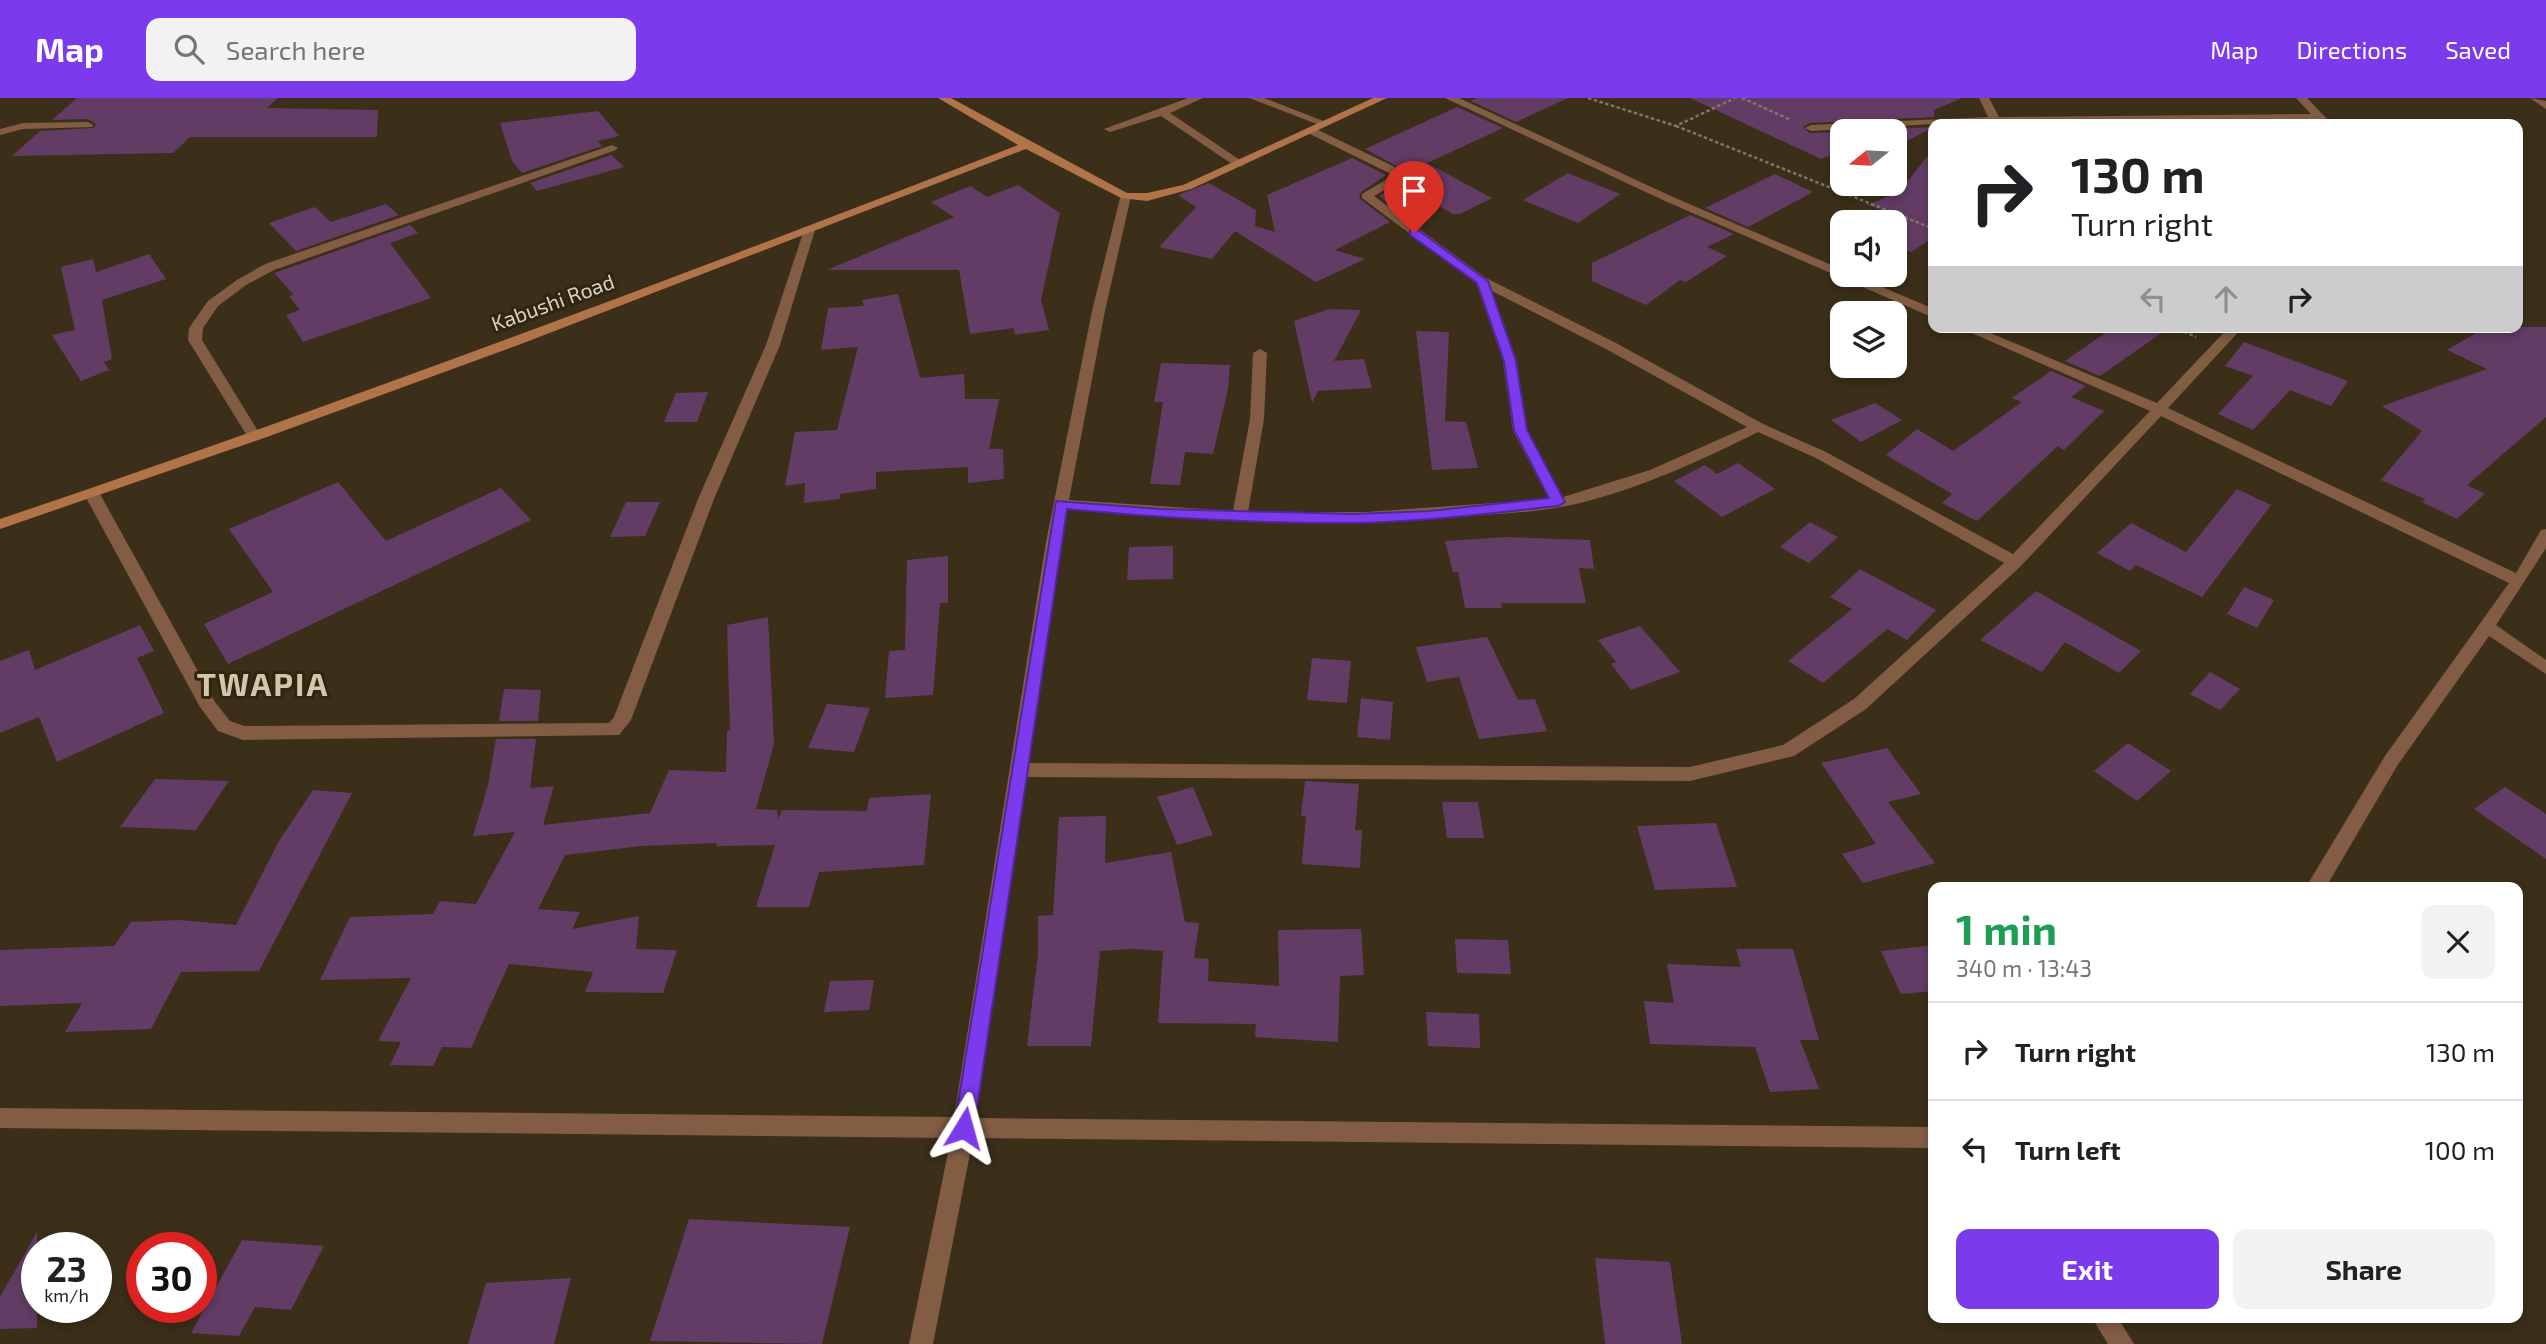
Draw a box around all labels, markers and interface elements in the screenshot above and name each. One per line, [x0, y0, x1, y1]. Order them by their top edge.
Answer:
search box [146, 18, 636, 81]
text: Map [35, 29, 104, 69]
icon: search [170, 30, 208, 68]
text: Search here [226, 34, 365, 65]
text: Map [2210, 35, 2258, 64]
text: Directions [2296, 35, 2407, 64]
text: Saved [2445, 35, 2511, 64]
north arrow [1830, 119, 1908, 196]
map controls [1830, 119, 1907, 378]
text: 130 m [2071, 144, 2205, 203]
icon: right [1956, 147, 2047, 238]
pin [1384, 161, 1444, 233]
icon: arrive [1395, 172, 1433, 210]
text: Turn right [2071, 204, 2213, 242]
button: sound [1830, 210, 1907, 287]
street label: Kabushi Road [488, 268, 617, 335]
icon: left [2134, 280, 2172, 318]
icon: ahead [2207, 280, 2245, 318]
icon: right [2280, 280, 2318, 318]
button: layers [1830, 301, 1907, 378]
district label: TWAPIA [197, 664, 329, 702]
text: 1 min [1956, 903, 2057, 953]
button: close [2421, 905, 2495, 979]
text: 340 m · 13:43 [1956, 954, 2092, 982]
icon: right [1956, 1032, 1994, 1070]
text: Turn right [2015, 1036, 2136, 1067]
text: 130 m [2426, 1036, 2495, 1067]
position arrow [927, 1091, 1001, 1165]
icon: left [1956, 1130, 1994, 1168]
text: Turn left [2015, 1134, 2121, 1165]
text: 100 m [2425, 1134, 2495, 1165]
button: Exit [1956, 1229, 2219, 1309]
button: Share [2233, 1229, 2495, 1309]
speed limit sign: 30 [126, 1232, 217, 1323]
text: 23 [46, 1247, 87, 1289]
text: km/h [44, 1284, 89, 1306]

